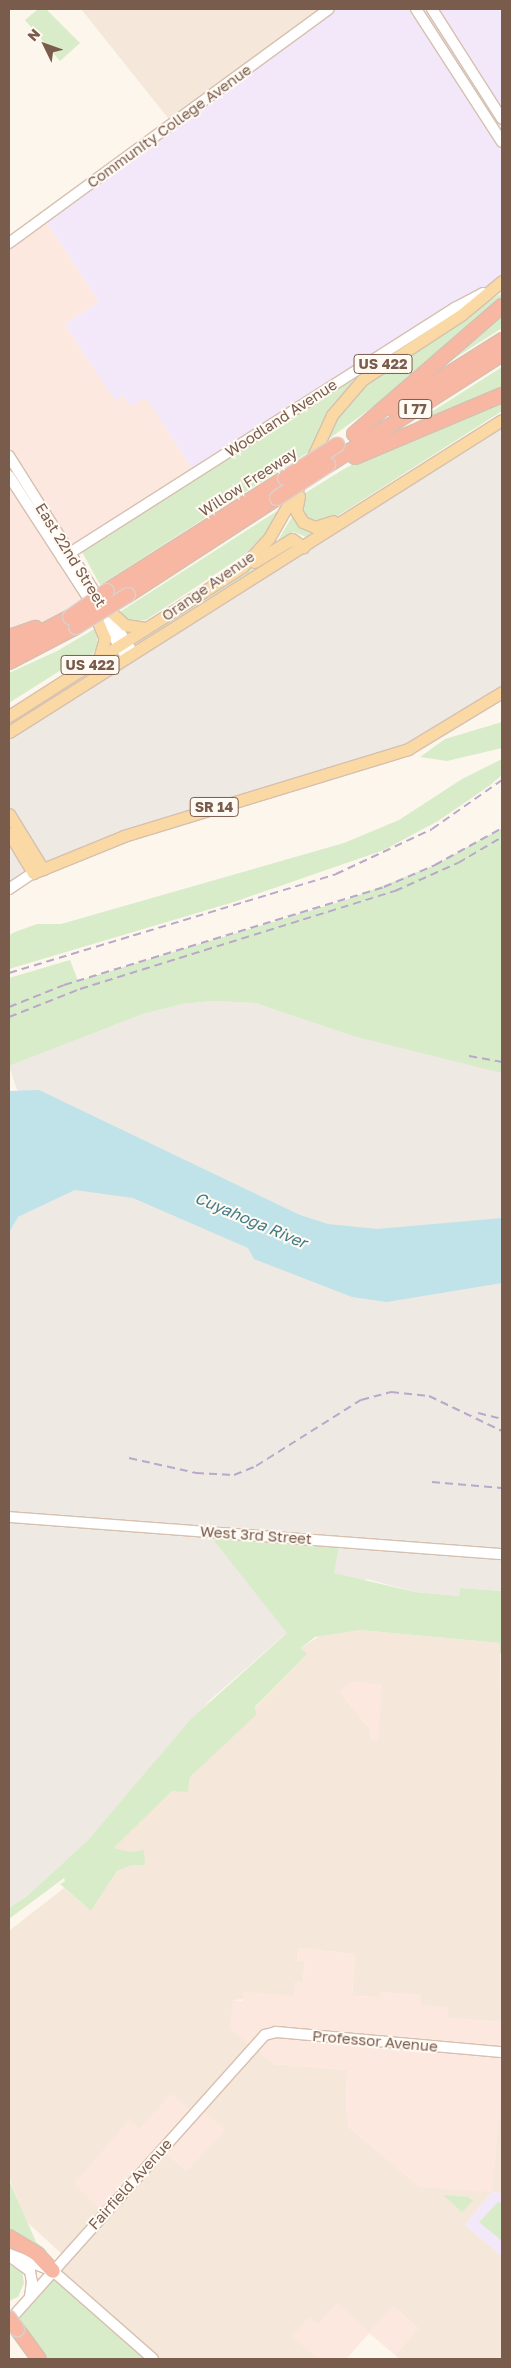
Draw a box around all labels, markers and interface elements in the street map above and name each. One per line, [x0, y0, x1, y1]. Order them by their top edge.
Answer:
north arrow [20, 20, 70, 70]
text: N [24, 25, 43, 44]
street label: Community College Avenue [83, 60, 255, 192]
road number: US 422 [353, 352, 413, 376]
street label: Woodland Avenue [222, 375, 340, 461]
road number: I 77 [398, 398, 432, 420]
street label: Willow Freeway [196, 444, 300, 520]
street label: East 22nd Street [32, 500, 110, 610]
street label: Orange Avenue [158, 547, 258, 625]
road number: US 422 [60, 654, 120, 676]
road number: SR 14 [189, 796, 239, 819]
water label: Cuyahoga River [192, 1188, 310, 1252]
street label: West 3rd Street [199, 1522, 313, 1548]
street label: Professor Avenue [312, 2027, 438, 2055]
street label: Fairfield Avenue [84, 2135, 176, 2233]

